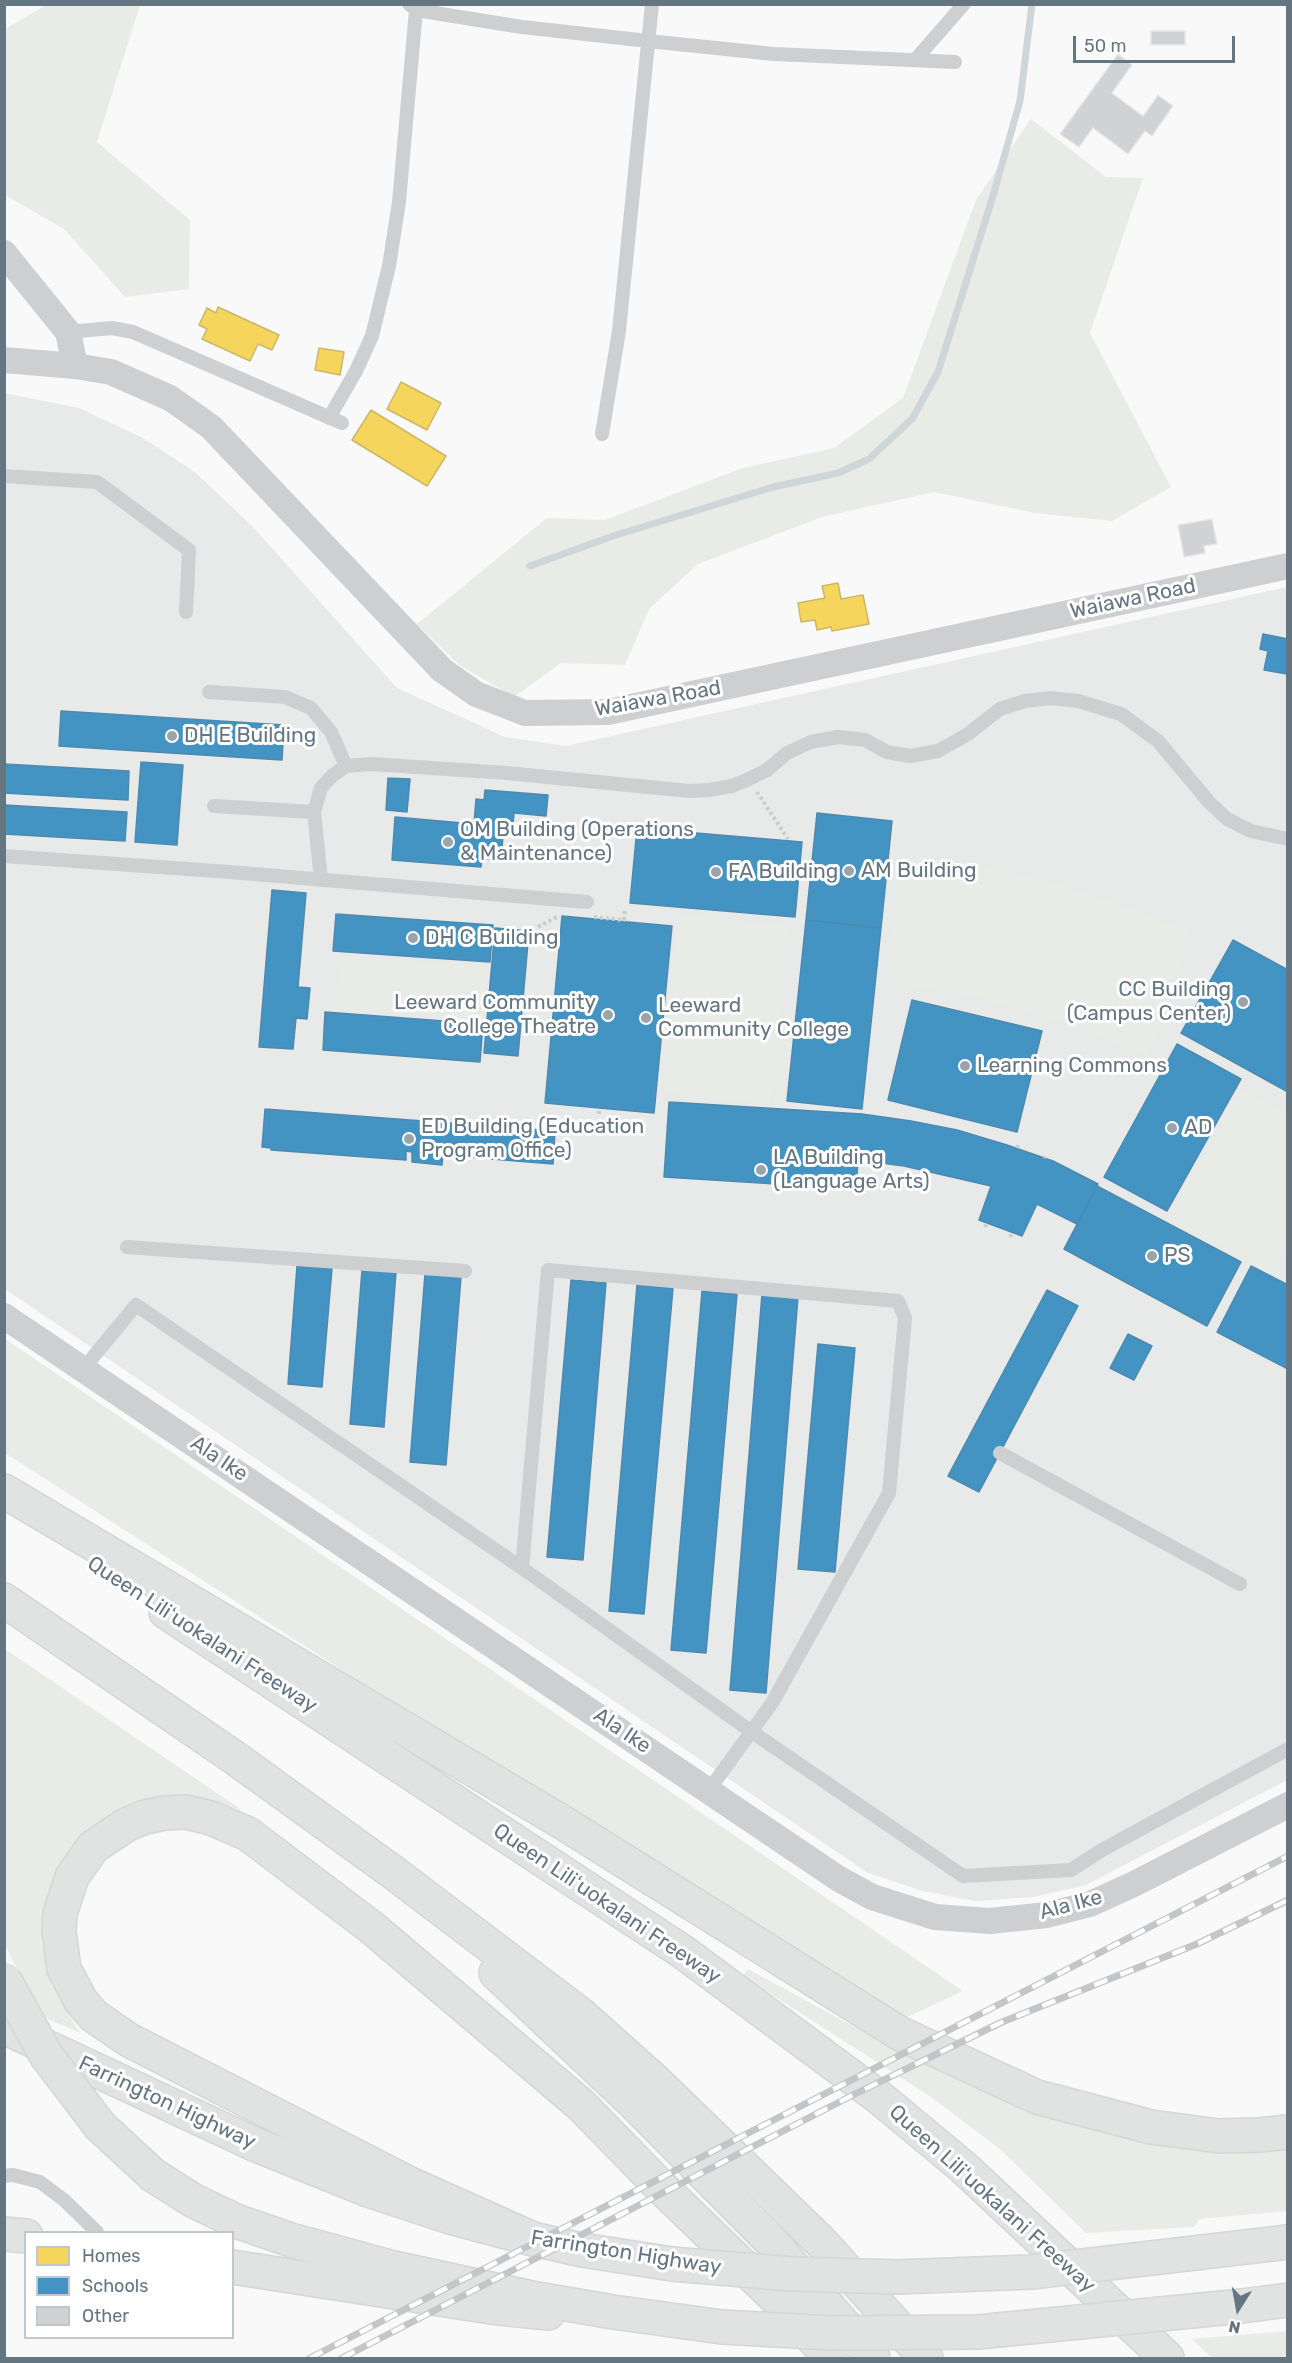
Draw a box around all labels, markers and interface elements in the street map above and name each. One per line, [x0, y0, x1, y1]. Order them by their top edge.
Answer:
scale bar [1076, 24, 1238, 62]
text: 50 m [1084, 35, 1127, 57]
street label: Waiawa Road [1068, 573, 1198, 625]
street label: Waiawa Road [593, 676, 723, 722]
place label: DH E Building [184, 723, 316, 749]
marker: DH E Building [165, 729, 179, 743]
place label: OM Building (Operations & Maintenance) [460, 817, 694, 867]
marker: OM Building (Operations & Maintenance) [441, 835, 455, 849]
place label: AM Building [861, 858, 977, 884]
place label: FA Building [728, 859, 838, 885]
marker: AM Building [842, 864, 856, 878]
marker: FA Building [709, 865, 723, 879]
place label: DH C Building [425, 925, 558, 951]
marker: DH C Building [406, 931, 420, 945]
place label: CC Building (Campus Center) [1067, 977, 1231, 1027]
place label: Leeward Community College Theatre [394, 990, 596, 1040]
place label: Leeward Community College [658, 993, 849, 1043]
marker: CC Building (Campus Center) [1236, 995, 1250, 1009]
marker: Leeward Community College Theatre [601, 1008, 615, 1022]
marker: Leeward Community College [639, 1011, 653, 1025]
place label: Learning Commons [977, 1053, 1167, 1079]
marker: Learning Commons [958, 1059, 972, 1073]
place label: ED Building (Education Program Office) [421, 1114, 644, 1164]
place label: AD [1184, 1115, 1213, 1141]
marker: AD [1165, 1121, 1179, 1135]
marker: ED Building (Education Program Office) [402, 1132, 416, 1146]
place label: LA Building (Language Arts) [773, 1145, 930, 1195]
marker: LA Building (Language Arts) [754, 1163, 768, 1177]
place label: PS [1164, 1243, 1191, 1269]
marker: PS [1145, 1249, 1159, 1263]
street label: Ala Ike [186, 1431, 252, 1487]
street label: Queen Liliʻuokalani Freeway [82, 1551, 322, 1719]
street label: Ala Ike [589, 1703, 655, 1759]
street label: Queen Liliʻuokalani Freeway [488, 1818, 726, 1990]
street label: Ala Ike [1037, 1885, 1105, 1925]
street label: Farrington Highway [74, 2051, 260, 2155]
street label: Queen Liliʻuokalani Freeway [884, 2100, 1100, 2298]
street label: Farrington Highway [529, 2226, 723, 2280]
legend [24, 2231, 234, 2339]
text: Homes [82, 2245, 140, 2267]
text: Schools [82, 2275, 148, 2297]
north arrow [1208, 2279, 1268, 2339]
text: Other [82, 2305, 129, 2327]
text: N [1227, 2317, 1242, 2338]

